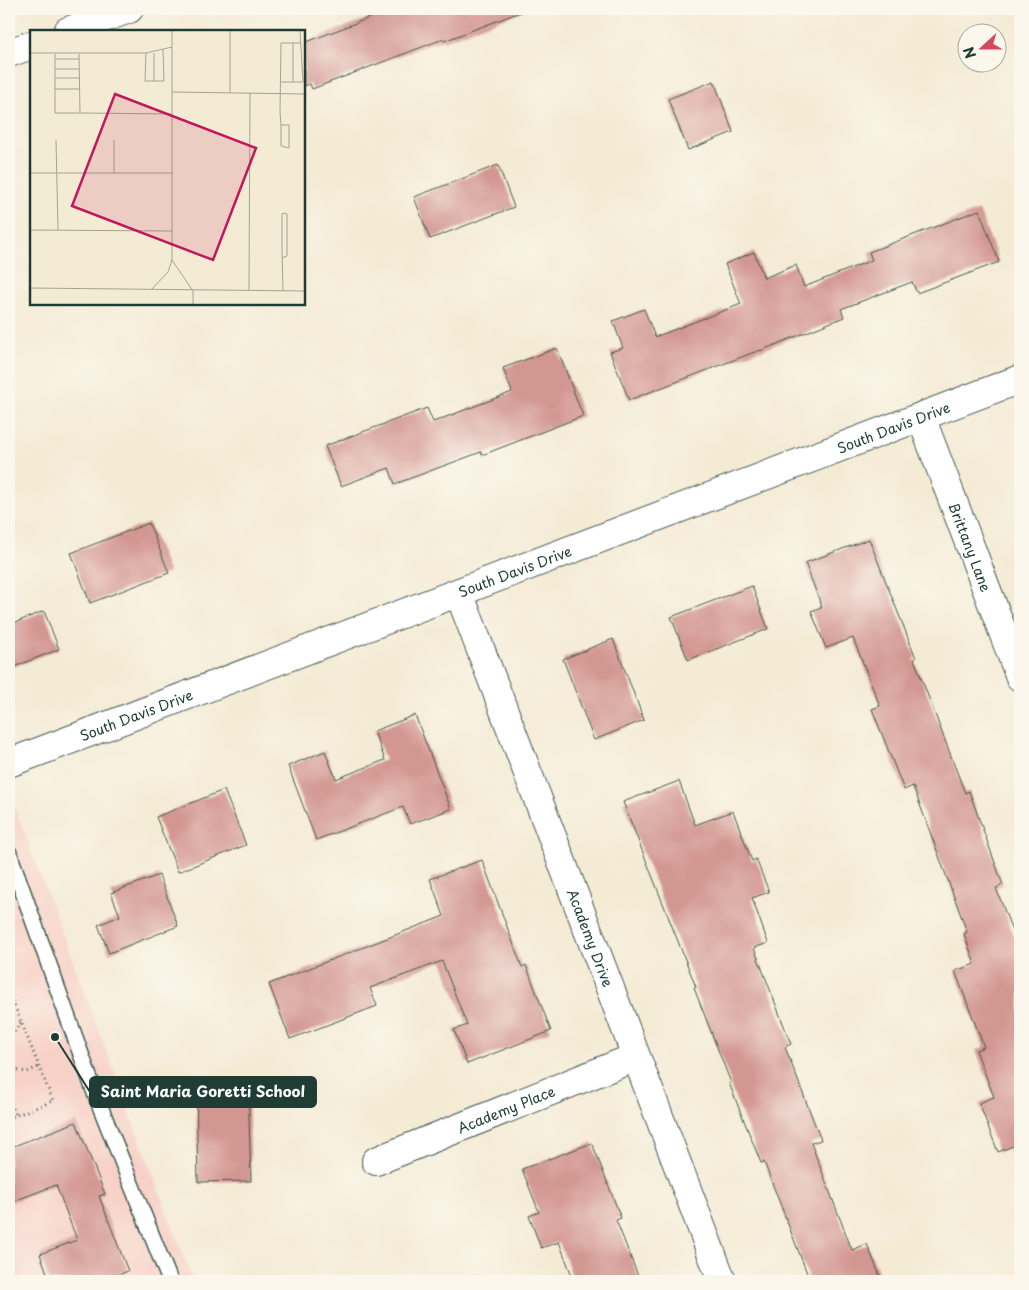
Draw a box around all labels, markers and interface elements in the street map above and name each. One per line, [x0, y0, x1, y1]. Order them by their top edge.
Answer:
north arrow [956, 22, 1006, 72]
inset map [30, 30, 305, 305]
text: N [958, 44, 981, 62]
street label: South Davis Drive [834, 396, 953, 458]
street label: Brittany Lane [944, 499, 997, 595]
street label: South Davis Drive [455, 540, 574, 602]
street label: South Davis Drive [77, 684, 196, 746]
street label: Academy Drive [562, 886, 619, 990]
callout: Saint Maria Goretti School [90, 1077, 316, 1107]
text: Saint Maria Goretti School [101, 1079, 305, 1102]
street label: Academy Place [454, 1080, 558, 1138]

